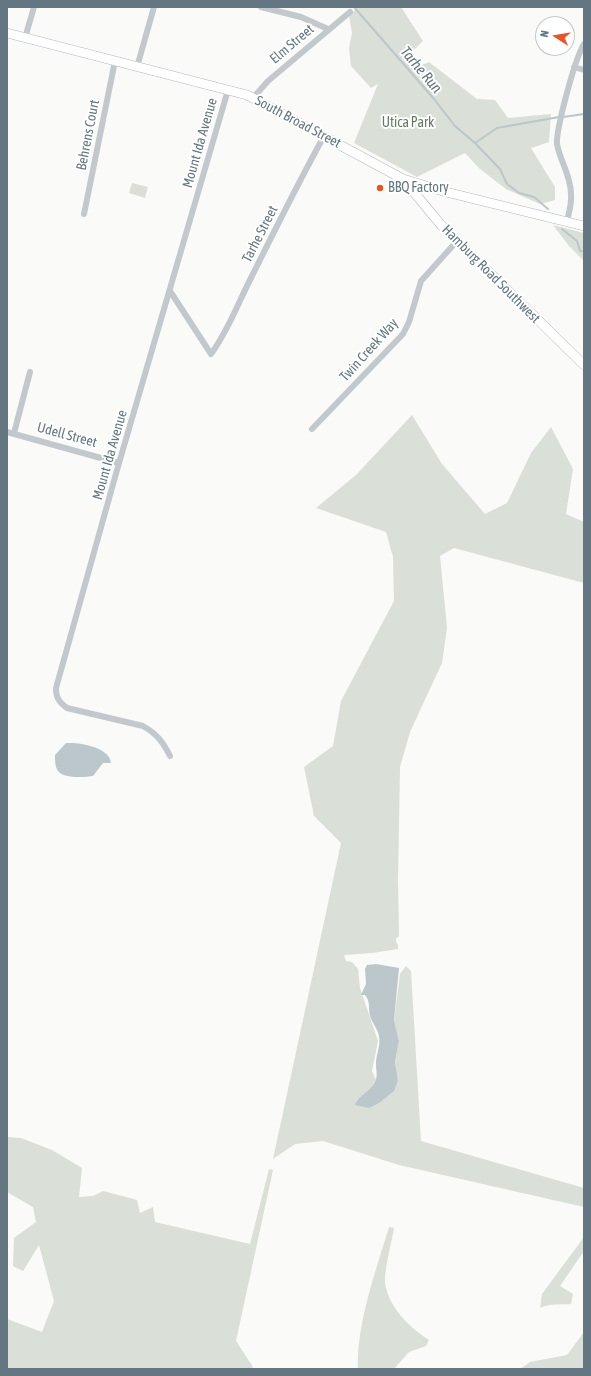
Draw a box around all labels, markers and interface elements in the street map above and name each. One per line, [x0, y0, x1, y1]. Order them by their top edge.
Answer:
north arrow [535, 16, 575, 56]
street label: Elm Street [267, 21, 317, 67]
text: N [538, 29, 551, 38]
water label: Tarhe Run [396, 43, 446, 97]
street label: South Broad Street [252, 92, 344, 152]
street label: Mount Ida Avenue [179, 96, 221, 190]
street label: Behrens Court [73, 98, 103, 172]
park label: Utica Park [382, 115, 434, 131]
place label: BBQ Factory [388, 180, 449, 196]
marker: BBQ Factory [375, 183, 385, 193]
street label: Tarhe Street [239, 203, 281, 265]
street label: Hamburg Road Southwest [438, 221, 544, 327]
street label: Twin Creek Way [336, 315, 402, 385]
street label: Mount Ida Avenue [89, 408, 131, 502]
street label: Udell Street [35, 419, 99, 451]

